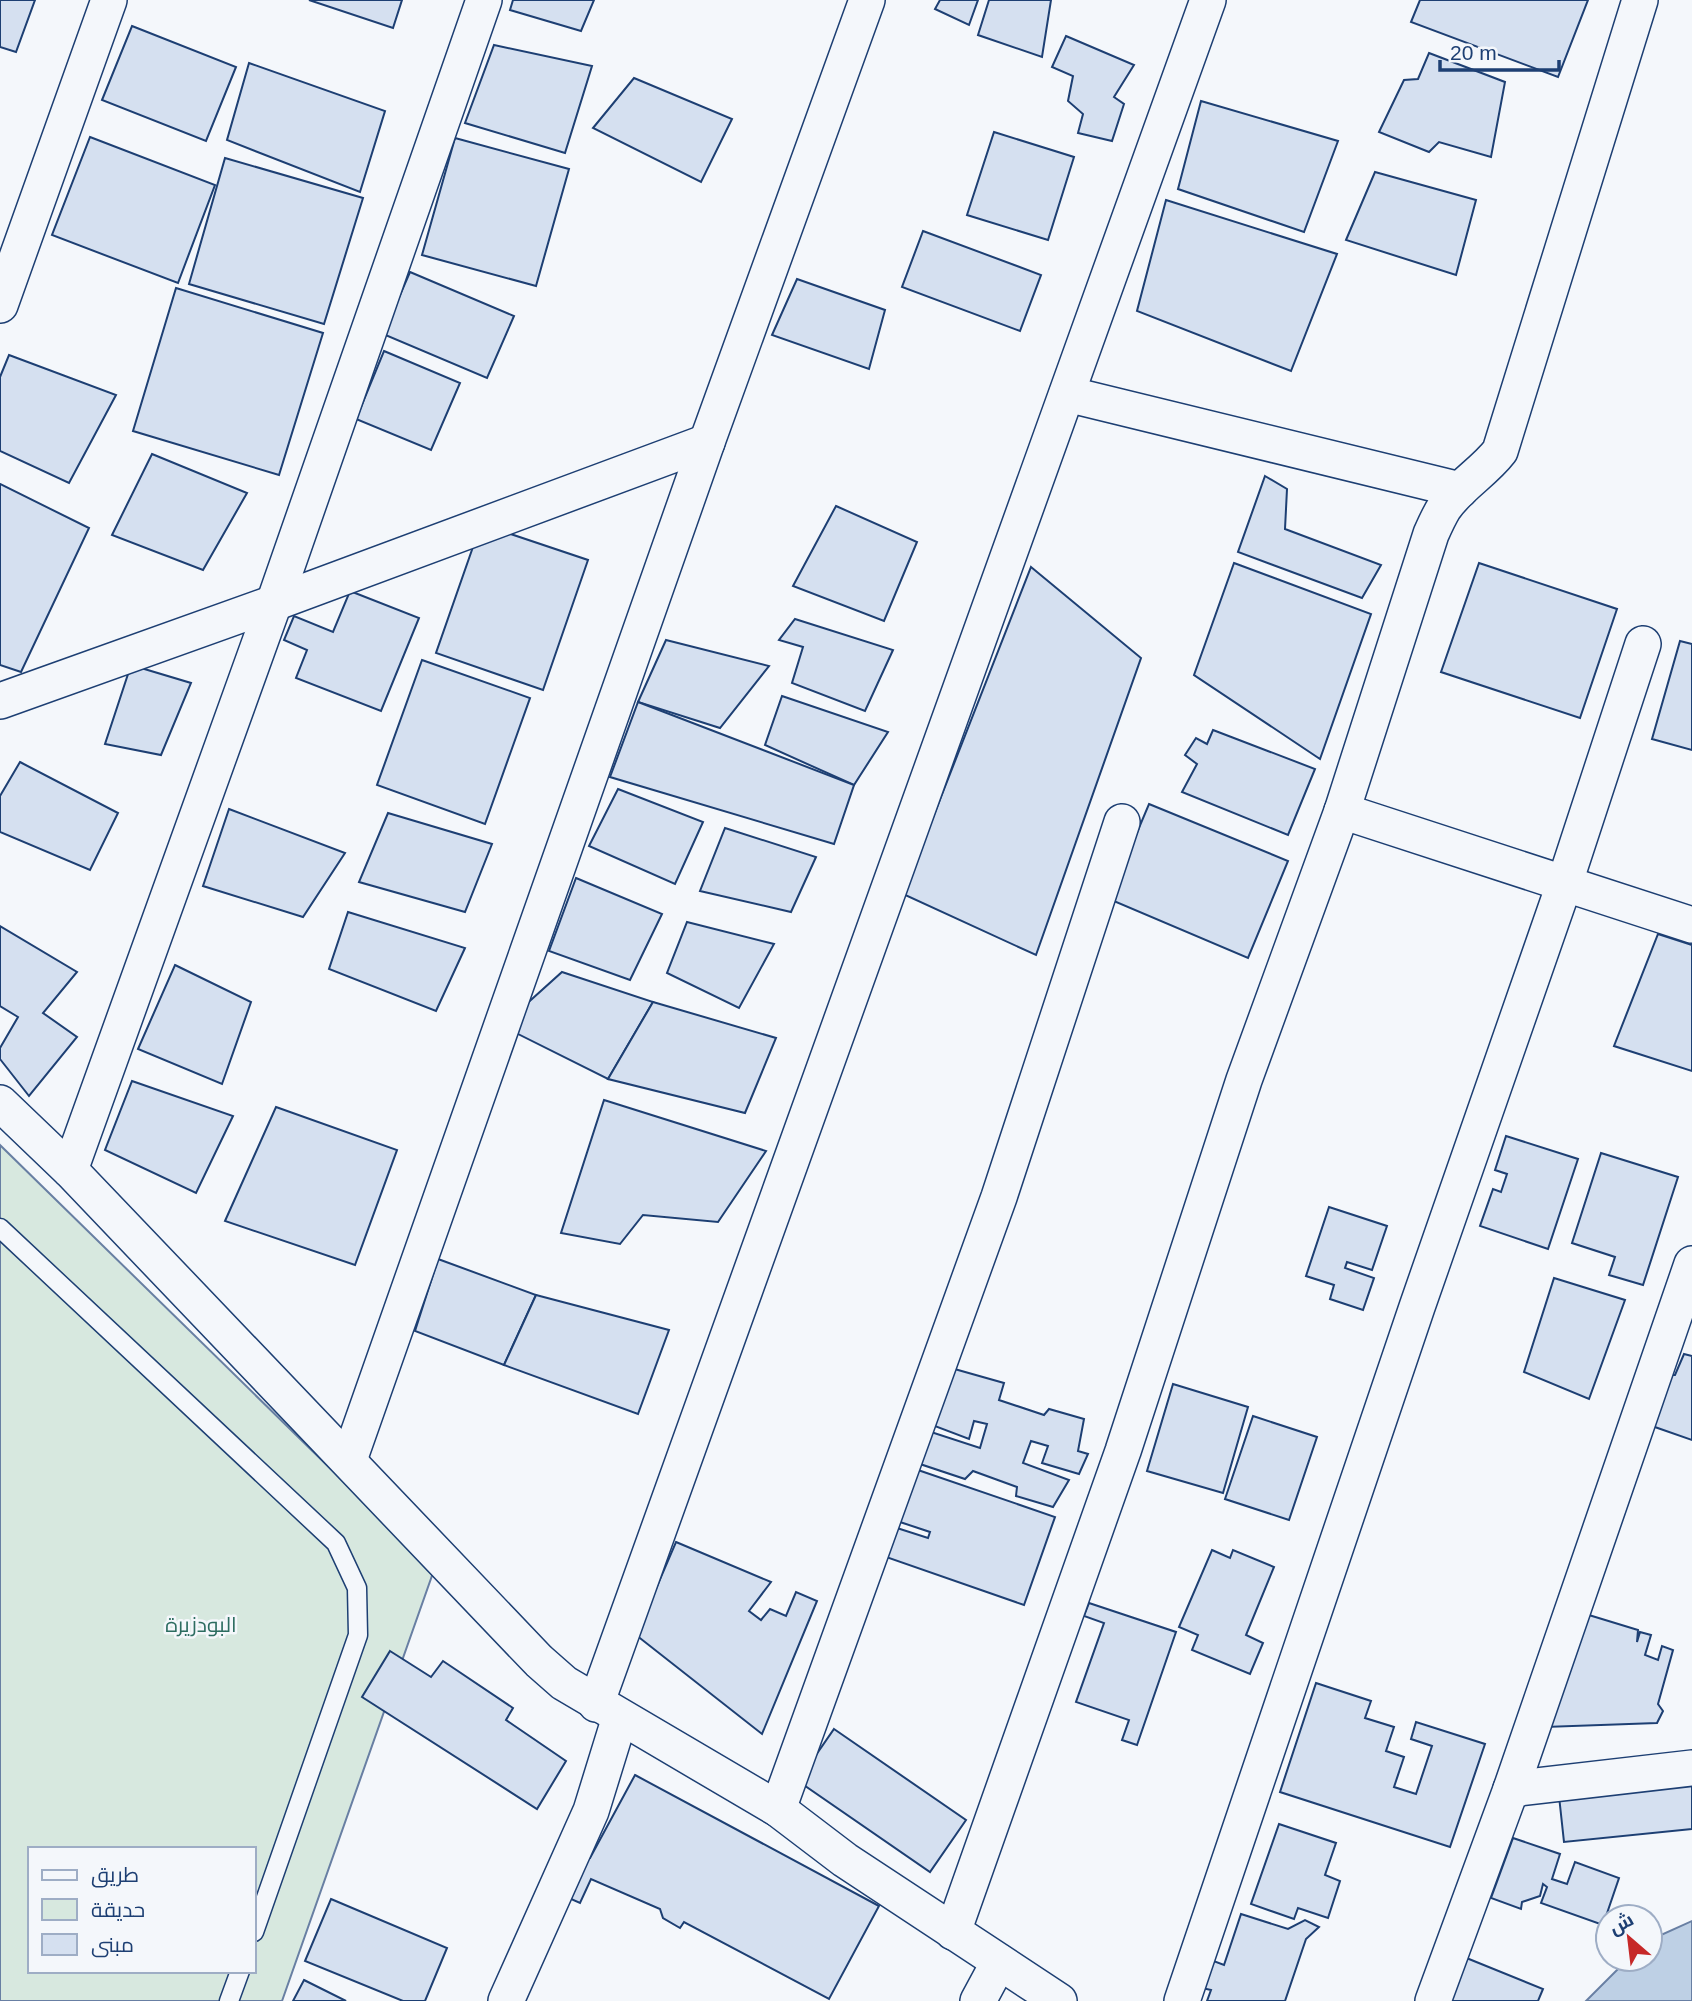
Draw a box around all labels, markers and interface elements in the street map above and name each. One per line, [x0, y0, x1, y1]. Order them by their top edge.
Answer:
scale bar [1440, 28, 1559, 72]
text: 20 m [1450, 41, 1497, 64]
park label: البودزيرة [165, 1613, 237, 1637]
legend [28, 1847, 256, 1973]
text: طريق [91, 1863, 139, 1888]
text: حديقة [91, 1898, 145, 1921]
north arrow [1594, 1903, 1664, 1973]
text: ش [1606, 1908, 1637, 1939]
text: مبنى [91, 1933, 134, 1958]

